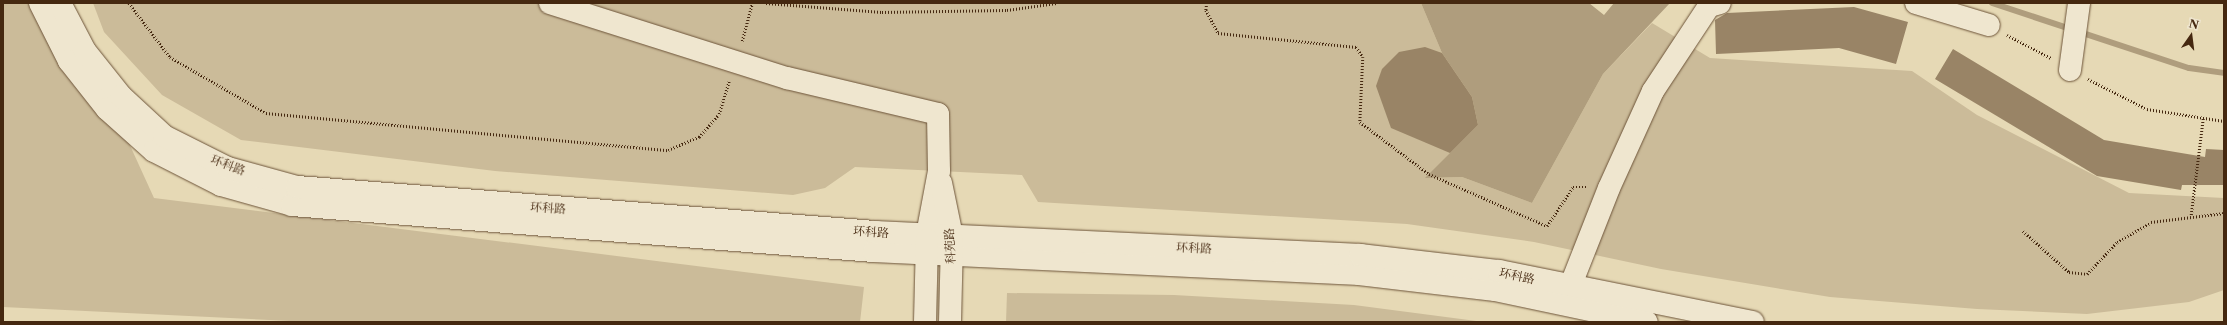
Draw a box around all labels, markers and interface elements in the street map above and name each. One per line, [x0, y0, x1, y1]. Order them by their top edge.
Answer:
north arrow [2171, 16, 2211, 56]
text: N [2188, 16, 2200, 32]
street label: 环科路 [209, 152, 247, 178]
street label: 环科路 [530, 200, 566, 216]
street label: 环科路 [853, 224, 889, 240]
street label: 科苑路 [942, 228, 958, 264]
street label: 环科路 [1176, 240, 1212, 256]
street label: 环科路 [1498, 265, 1536, 287]

